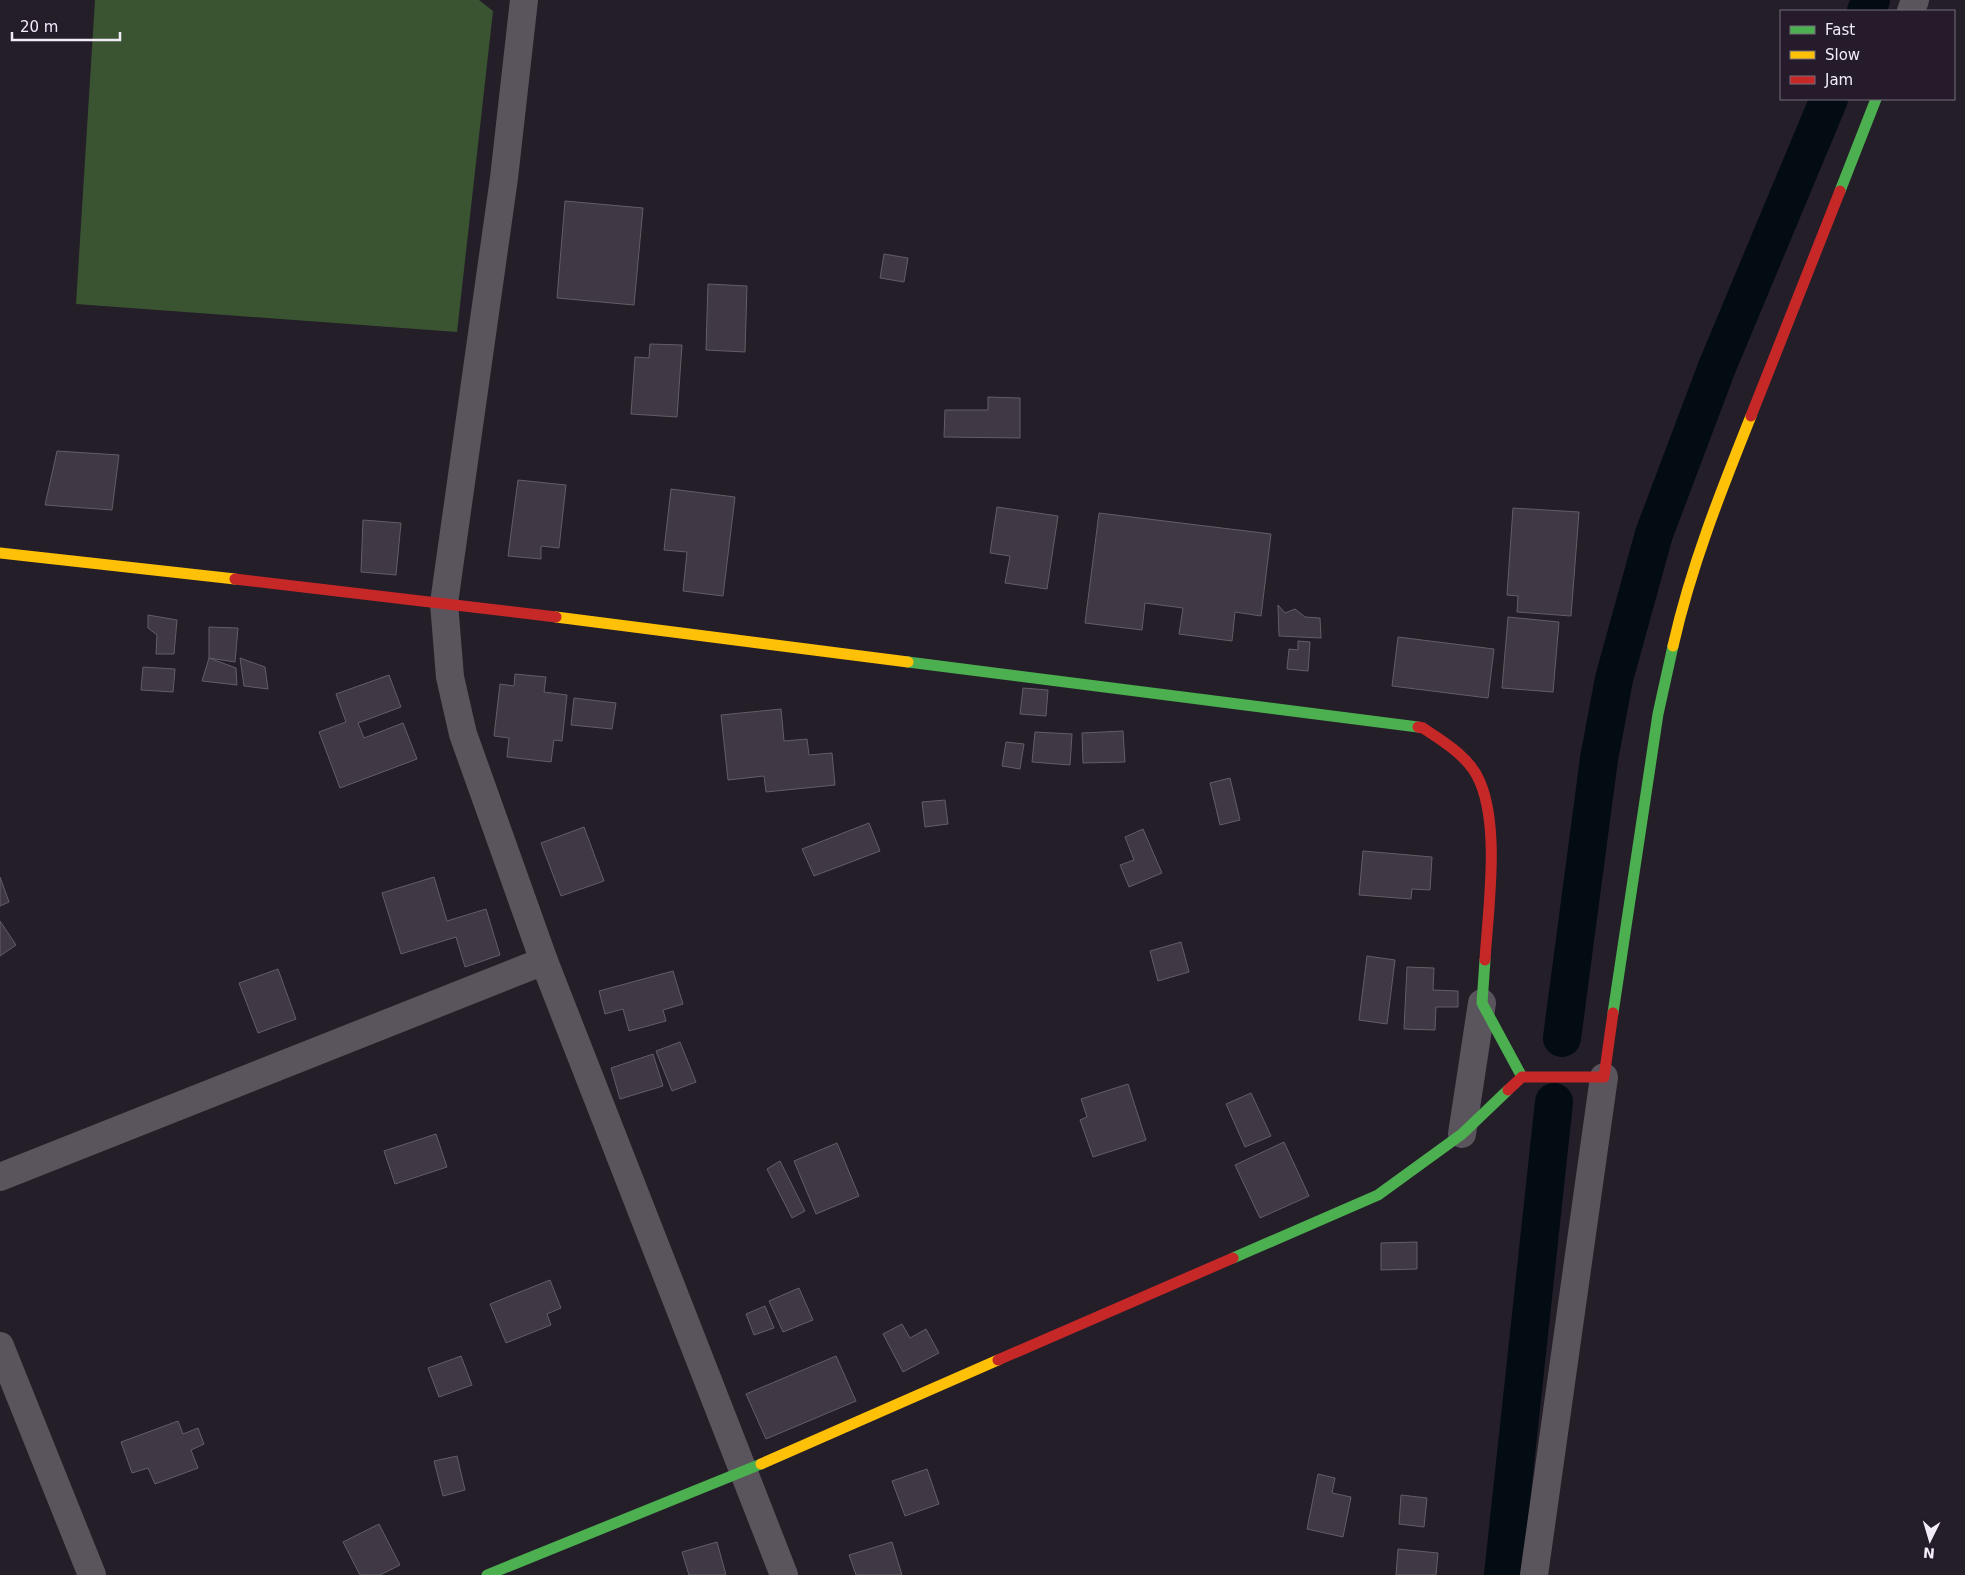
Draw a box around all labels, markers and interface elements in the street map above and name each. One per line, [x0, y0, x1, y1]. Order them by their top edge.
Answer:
scale bar [12, 10, 120, 42]
legend [1780, 10, 1955, 100]
text: 20 m [20, 18, 58, 36]
text: Fast [1825, 21, 1855, 39]
text: Slow [1825, 46, 1860, 64]
text: Jam [1824, 71, 1853, 89]
north arrow [1905, 1515, 1955, 1565]
text: N [1922, 1544, 1935, 1561]

